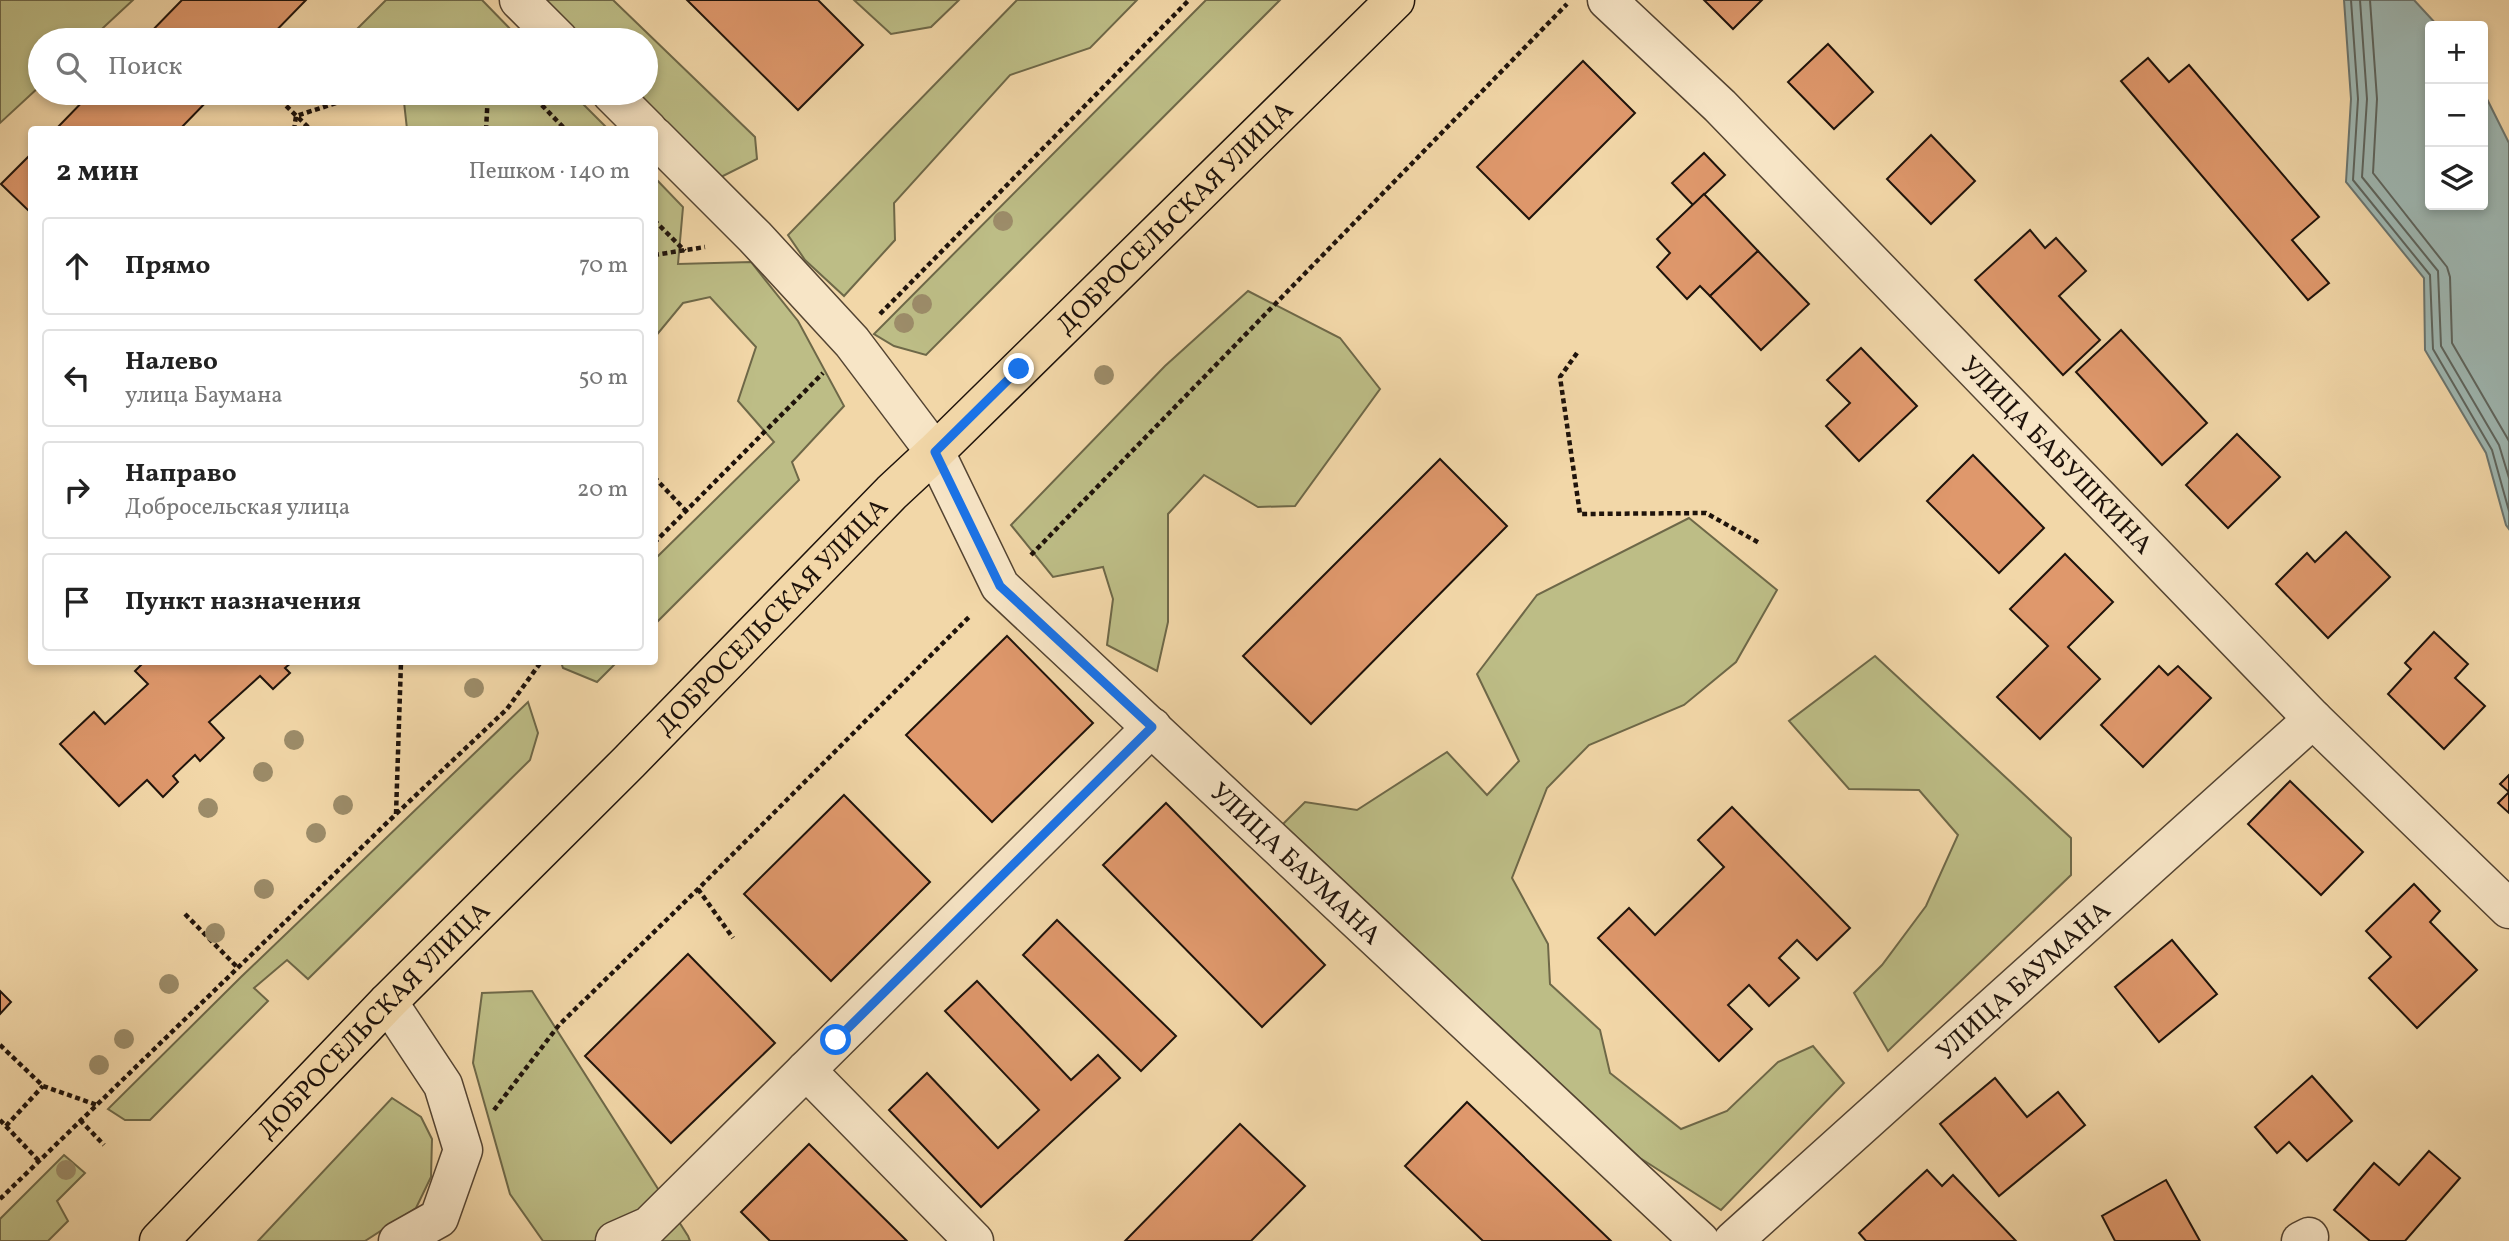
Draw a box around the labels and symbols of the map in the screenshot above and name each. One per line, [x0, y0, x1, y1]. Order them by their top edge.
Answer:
street label: ДОБРОСЕЛЬСКАЯ УЛИЦА [1049, 94, 1302, 343]
street label: УЛИЦА БАБУШКИНА [1951, 349, 2160, 563]
route end [1003, 353, 1034, 384]
street label: ДОБРОСЕЛЬСКАЯ УЛИЦА [648, 490, 897, 744]
street label: УЛИЦА БАУМАНА [1201, 775, 1388, 954]
street label: ДОБРОСЕЛЬСКАЯ УЛИЦА [250, 894, 499, 1148]
street label: УЛИЦА БАУМАНА [1929, 894, 2119, 1070]
route start [820, 1024, 851, 1055]

